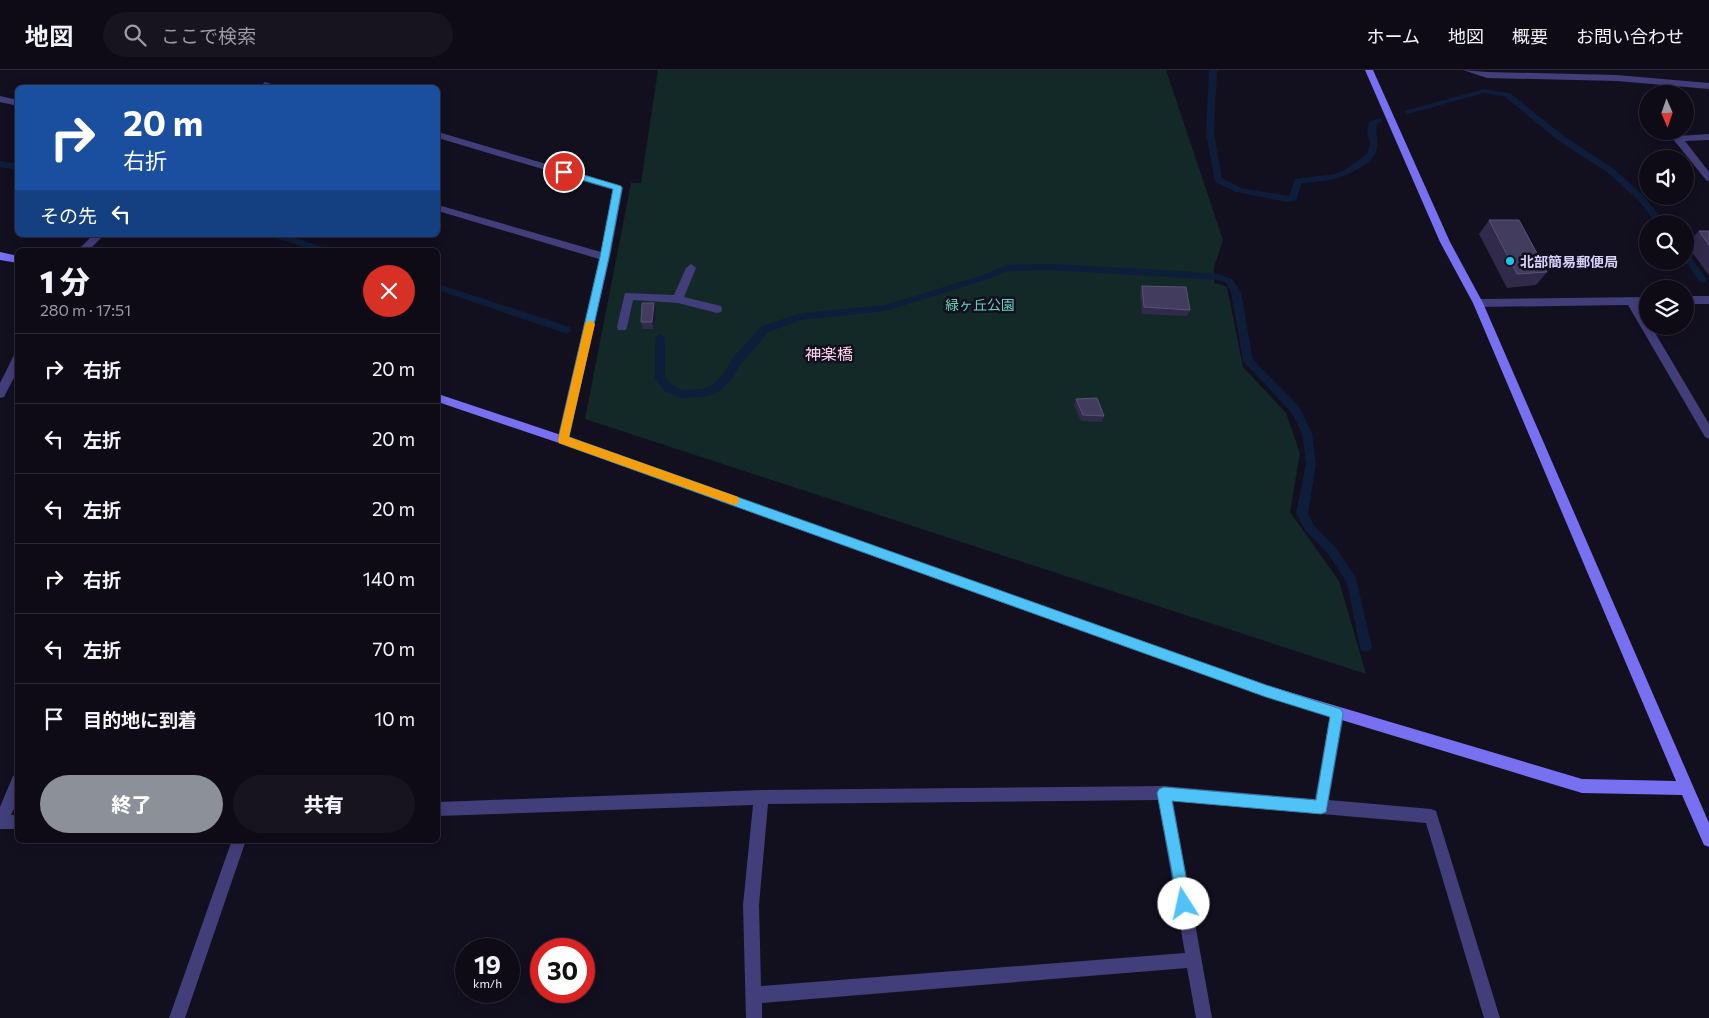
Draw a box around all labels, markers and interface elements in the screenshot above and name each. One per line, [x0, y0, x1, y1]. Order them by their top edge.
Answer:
search box [103, 12, 453, 57]
text: 地図 [25, 21, 73, 50]
icon: search [121, 21, 149, 49]
text: ここで検索 [161, 24, 256, 47]
text: ホーム [1367, 25, 1420, 47]
text: 地図 [1448, 25, 1484, 47]
text: 概要 [1512, 25, 1548, 47]
text: お問い合わせ [1576, 25, 1684, 47]
north arrow [1639, 85, 1694, 140]
map controls [1639, 85, 1694, 335]
text: 20 m [123, 100, 203, 143]
icon: right [40, 105, 105, 170]
text: 右折 [123, 147, 167, 174]
button: sound [1639, 150, 1694, 205]
pin [543, 151, 585, 193]
icon: arrive [550, 158, 578, 186]
icon: left [107, 200, 135, 228]
text: その先 [40, 204, 97, 227]
button: search [1639, 215, 1694, 270]
place label: 北部簡易郵便局 [1520, 253, 1618, 270]
marker: 北部簡易郵便局 [1504, 255, 1516, 267]
text: 1 分 [40, 262, 90, 299]
button: close [363, 265, 415, 317]
button: layers [1639, 280, 1694, 335]
park label: 緑ヶ丘公園 [945, 296, 1015, 313]
text: 280 m · 17:51 [40, 300, 131, 319]
district label: 神楽橋 [805, 344, 853, 363]
icon: right [40, 355, 68, 383]
text: 20 m [372, 357, 415, 380]
text: 右折 [83, 358, 121, 381]
icon: left [40, 425, 68, 453]
text: 20 m [372, 427, 415, 450]
text: 左折 [83, 428, 121, 451]
icon: left [40, 495, 68, 523]
text: 20 m [372, 497, 415, 520]
text: 左折 [83, 498, 121, 521]
icon: right [40, 565, 68, 593]
text: 140 m [363, 567, 415, 590]
text: 右折 [83, 568, 121, 591]
icon: left [40, 635, 68, 663]
text: 70 m [372, 637, 415, 660]
text: 左折 [83, 638, 121, 661]
icon: arrive [40, 705, 68, 733]
text: 10 m [374, 707, 415, 730]
text: 目的地に到着 [83, 708, 197, 731]
button: 終了 [40, 775, 223, 833]
button: 共有 [233, 775, 415, 833]
position arrow [1157, 877, 1209, 929]
speed limit sign: 30 [530, 938, 595, 1003]
text: 19 [474, 949, 501, 979]
text: km/h [473, 976, 502, 990]

